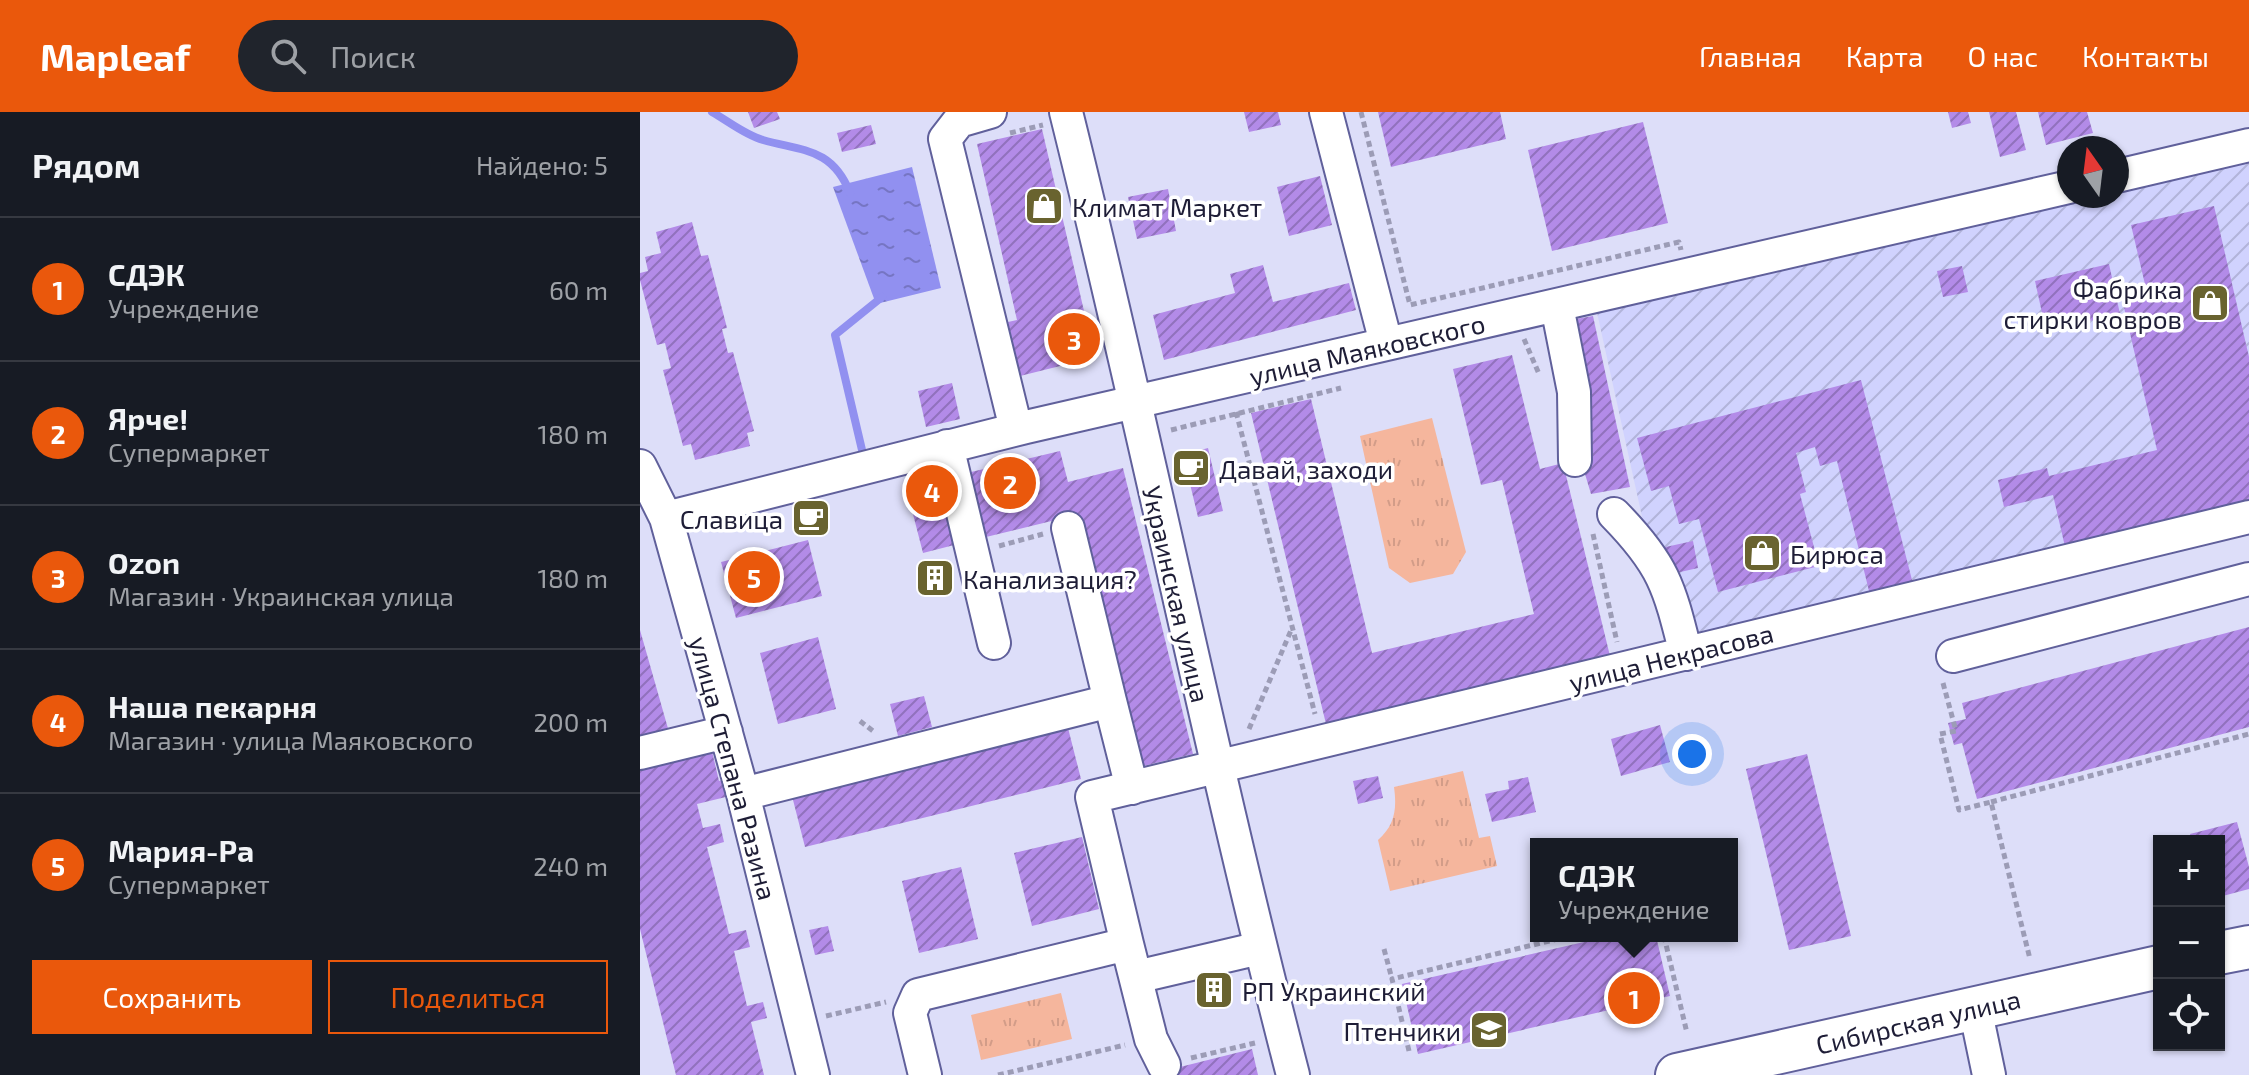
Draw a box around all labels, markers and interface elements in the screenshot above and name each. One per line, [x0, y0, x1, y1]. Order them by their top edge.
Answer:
search box [238, 20, 798, 92]
text: Mapleaf [40, 33, 190, 79]
icon: search [266, 34, 310, 78]
text: Поиск [330, 38, 416, 74]
text: Главная [1699, 39, 1802, 73]
text: Карта [1846, 39, 1924, 73]
text: О нас [1968, 39, 2038, 73]
text: Контакты [2082, 39, 2209, 73]
north arrow [2057, 136, 2129, 208]
text: Рядом [32, 144, 140, 185]
text: Найдено: 5 [476, 149, 608, 180]
shop icon: Климат Маркет [1023, 185, 1065, 227]
place label: Климат Маркет [1072, 191, 1262, 222]
text: СДЭК [108, 256, 185, 292]
place label: Фабрика стирки ковров [2004, 273, 2182, 334]
text: 1 [52, 274, 64, 305]
text: 60 m [549, 274, 608, 305]
shop icon: Фабрика стирки ковров [2189, 282, 2231, 324]
text: Учреждение [108, 292, 259, 323]
street label: улица Маяковского [1246, 307, 1488, 392]
pin: 3 [1048, 309, 1100, 369]
text: Ярче! [108, 400, 188, 436]
text: 2 [50, 418, 66, 449]
text: 180 m [538, 418, 608, 449]
text: Супермаркет [108, 436, 270, 467]
cafe icon: Давай, заходи [1170, 447, 1212, 489]
pin: 2 [984, 453, 1036, 513]
place label: Давай, заходи [1219, 453, 1393, 484]
pin: 4 [906, 461, 958, 521]
street label: Украинская улица [1136, 483, 1217, 706]
cafe icon: Славица [790, 497, 832, 539]
place label: Славица [680, 503, 783, 534]
shop icon: Бирюса [1741, 532, 1783, 574]
place label: Бирюса [1790, 538, 1884, 569]
text: Ozon [108, 544, 180, 580]
pin: 5 [728, 547, 780, 607]
building icon: Канализация? [914, 557, 956, 599]
text: 3 [51, 562, 65, 593]
text: 180 m [538, 562, 608, 593]
place label: Канализация? [963, 563, 1137, 594]
text: Магазин · Украинская улица [108, 580, 454, 611]
street label: улица Некрасова [1566, 617, 1777, 698]
street label: улица Степана Разина [683, 633, 784, 904]
text: Наша пекарня [108, 688, 317, 724]
text: 4 [50, 706, 66, 737]
text: 200 m [533, 706, 608, 737]
text: Магазин · улица Маяковского [108, 724, 473, 755]
your location [1672, 734, 1712, 774]
text: Мария-Ра [108, 832, 254, 868]
map controls [2153, 835, 2225, 1051]
button: + [2153, 835, 2225, 907]
popup [1530, 838, 1738, 942]
text: 5 [51, 850, 65, 881]
text: 240 m [533, 850, 608, 881]
text: СДЭК [1558, 857, 1635, 893]
text: Супермаркет [108, 868, 270, 899]
text: Учреждение [1558, 893, 1710, 924]
button: − [2153, 907, 2225, 979]
button: Сохранить [32, 960, 312, 1034]
button: Поделиться [328, 960, 608, 1034]
pin: 1 [1608, 968, 1660, 1028]
building icon: РП Украинский [1193, 969, 1235, 1011]
place label: РП Украинский [1242, 975, 1426, 1006]
button: locate [2153, 979, 2225, 1051]
street label: Сибирская улица [1813, 982, 2024, 1061]
school or university icon: Птенчики [1468, 1009, 1510, 1051]
place label: Птенчики [1344, 1015, 1461, 1046]

